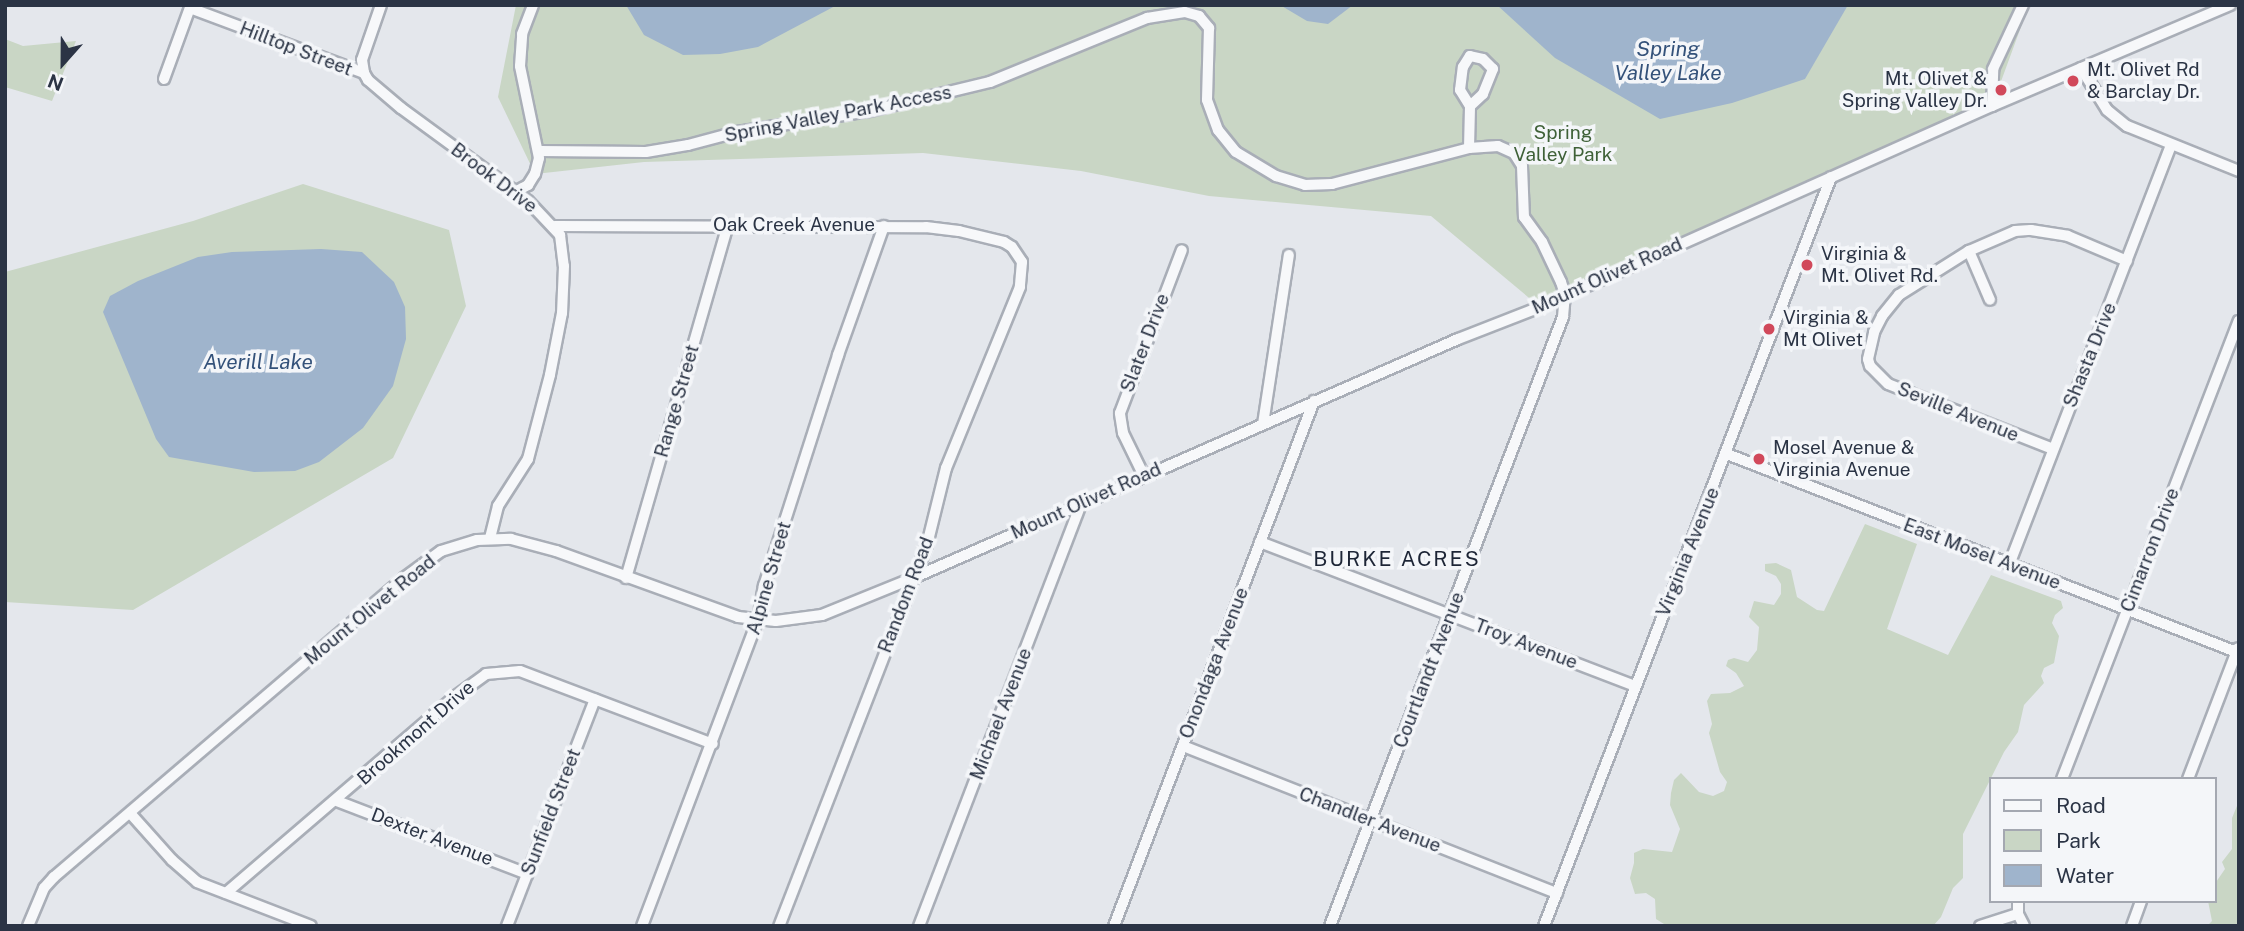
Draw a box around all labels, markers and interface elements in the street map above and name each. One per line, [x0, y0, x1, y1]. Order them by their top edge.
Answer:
street label: Hilltop Street [236, 17, 356, 81]
north arrow [28, 28, 98, 98]
water label: Spring Valley Lake [1614, 36, 1722, 86]
place label: Mt. Olivet Rd & Barclay Dr. [2087, 59, 2200, 103]
place label: Mt. Olivet & Spring Valley Dr. [1841, 68, 1987, 112]
text: N [45, 70, 66, 96]
marker: Mt. Olivet Rd & Barclay Dr. [2065, 73, 2081, 89]
street label: Spring Valley Park Access [722, 81, 954, 147]
marker: Mt. Olivet & Spring Valley Dr. [1993, 82, 2009, 98]
park label: Spring Valley Park [1513, 122, 1613, 166]
street label: Brook Drive [446, 138, 542, 218]
street label: Oak Creek Avenue [713, 214, 875, 236]
street label: Mount Olivet Road [1528, 233, 1686, 319]
place label: Virginia & Mt. Olivet Rd. [1821, 243, 1938, 287]
marker: Virginia & Mt. Olivet Rd. [1799, 257, 1815, 273]
street label: Slater Drive [1116, 290, 1174, 396]
street label: Shasta Drive [2059, 299, 2121, 411]
place label: Virginia & Mt Olivet [1783, 307, 1869, 351]
marker: Virginia & Mt Olivet [1761, 321, 1777, 337]
street label: Range Street [650, 342, 704, 460]
water label: Averill Lake [203, 349, 313, 375]
street label: Seville Avenue [1894, 377, 2022, 447]
place label: Mosel Avenue & Virginia Avenue [1773, 437, 1914, 481]
marker: Mosel Avenue & Virginia Avenue [1751, 451, 1767, 467]
street label: Mount Olivet Road [1007, 458, 1165, 544]
street label: Virginia Avenue [1652, 484, 1724, 620]
street label: Cimarron Drive [2116, 485, 2184, 615]
street label: East Mosel Avenue [1900, 513, 2064, 595]
street label: Alpine Street [742, 519, 796, 637]
street label: Random Road [873, 534, 939, 656]
district label: BURKE ACRES [1315, 546, 1479, 572]
street label: Mount Olivet Road [300, 550, 440, 670]
street label: Onondaga Avenue [1175, 584, 1253, 742]
street label: Courtlandt Avenue [1389, 589, 1469, 751]
street label: Troy Avenue [1471, 614, 1581, 674]
street label: Michael Avenue [965, 645, 1037, 783]
street label: Brookmont Drive [353, 676, 479, 790]
street label: Sunfield Street [516, 745, 586, 879]
legend [1988, 777, 2216, 903]
street label: Chandler Avenue [1296, 782, 1444, 858]
text: Road [2056, 793, 2106, 818]
street label: Dexter Avenue [368, 803, 496, 871]
text: Park [2056, 828, 2101, 853]
text: Water [2056, 863, 2114, 888]

